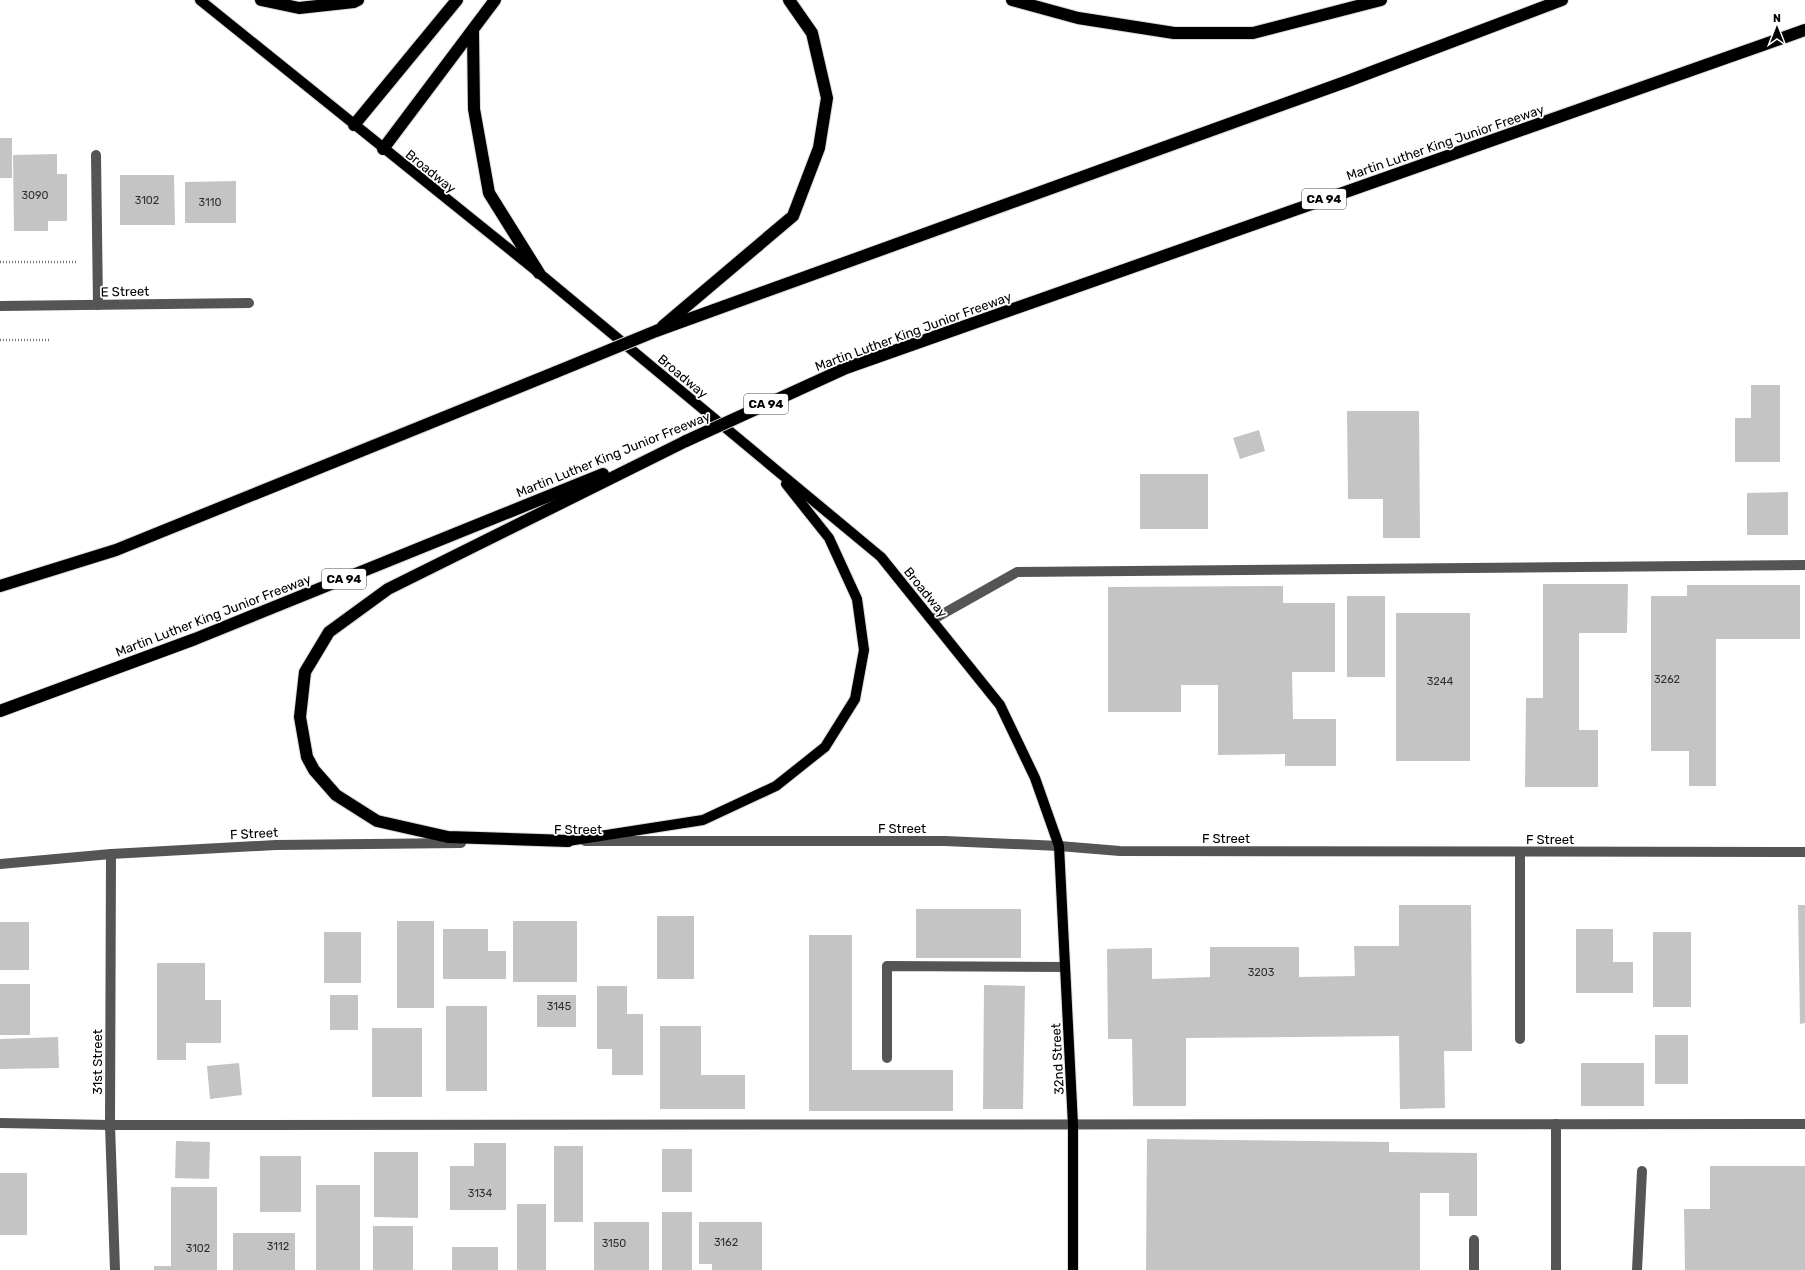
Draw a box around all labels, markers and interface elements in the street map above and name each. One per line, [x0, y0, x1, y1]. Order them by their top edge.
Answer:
north arrow [1757, 8, 1797, 48]
text: N [1773, 12, 1781, 25]
street label: Martin Luther King Junior Freeway [1344, 102, 1546, 184]
street label: Broadway [403, 147, 459, 196]
house number: 3090 [21, 189, 49, 202]
road number: CA 94 [1302, 189, 1346, 209]
house number: 3102 [135, 194, 159, 207]
house number: 3110 [199, 196, 221, 209]
street label: E Street [101, 284, 149, 299]
street label: Martin Luther King Junior Freeway [813, 289, 1014, 375]
street label: Broadway [655, 351, 711, 402]
road number: CA 94 [744, 394, 788, 414]
street label: Martin Luther King Junior Freeway [514, 409, 713, 501]
street label: Broadway [901, 564, 950, 620]
road number: CA 94 [322, 569, 366, 589]
street label: Martin Luther King Junior Freeway [113, 571, 313, 661]
house number: 3262 [1654, 673, 1680, 686]
house number: 3244 [1427, 675, 1453, 688]
street label: F Street [878, 821, 926, 836]
street label: F Street [554, 822, 602, 837]
street label: F Street [230, 825, 278, 842]
street label: F Street [1202, 831, 1250, 846]
street label: F Street [1526, 832, 1574, 847]
house number: 3203 [1248, 966, 1275, 979]
house number: 3145 [547, 1000, 572, 1013]
street label: 32nd Street [1048, 1023, 1067, 1095]
street label: 31st Street [90, 1029, 105, 1095]
house number: 3134 [468, 1187, 492, 1200]
house number: 3162 [714, 1236, 738, 1249]
house number: 3150 [602, 1237, 626, 1250]
house number: 3112 [267, 1240, 289, 1253]
house number: 3102 [186, 1242, 210, 1255]

